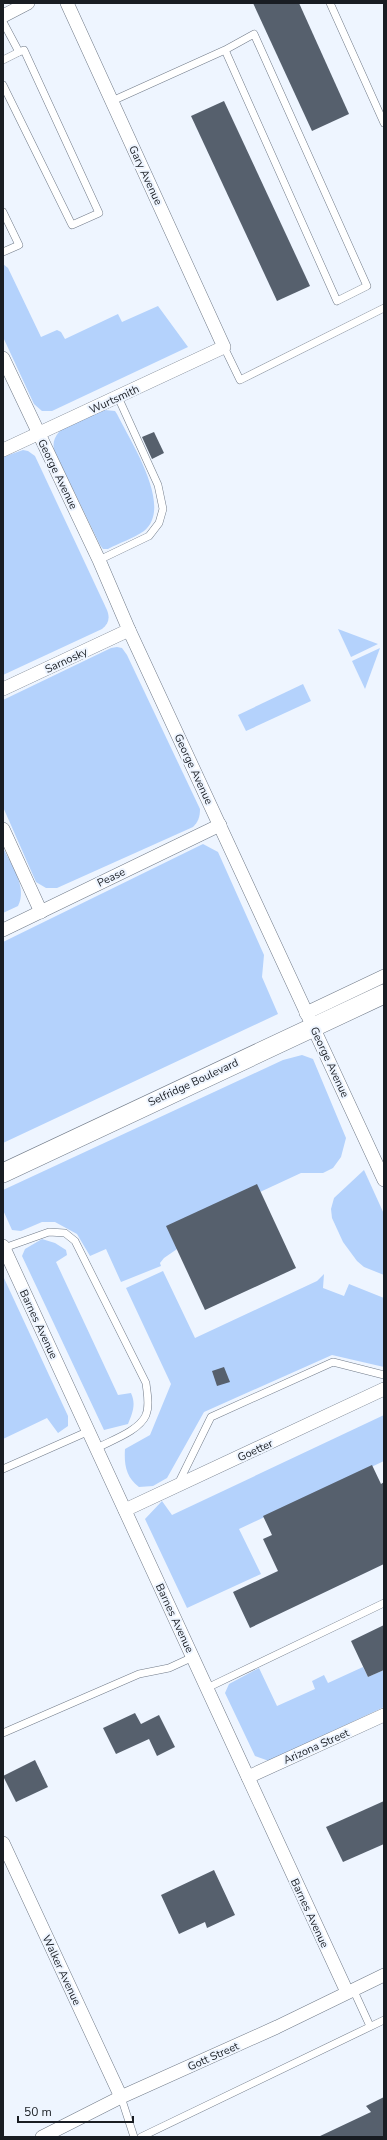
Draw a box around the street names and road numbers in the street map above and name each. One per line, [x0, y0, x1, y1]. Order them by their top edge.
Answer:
street label: Gary Avenue [125, 143, 166, 208]
street label: Wurtsmith [87, 381, 141, 417]
street label: George Avenue [34, 437, 81, 512]
street label: Sarnosky [43, 644, 90, 677]
street label: George Avenue [171, 731, 217, 807]
street label: Pease [95, 864, 128, 891]
street label: George Avenue [307, 1024, 353, 1100]
street label: Selfridge Boulevard [146, 1055, 241, 1110]
street label: Barnes Avenue [16, 1287, 61, 1361]
street label: Goetter [235, 1436, 275, 1465]
street label: Barnes Avenue [152, 1581, 197, 1655]
street label: Arizona Street [281, 1725, 352, 1768]
street label: Barnes Avenue [287, 1876, 332, 1950]
street label: Walker Avenue [39, 1933, 84, 2008]
street label: Gott Street [185, 2038, 241, 2074]

